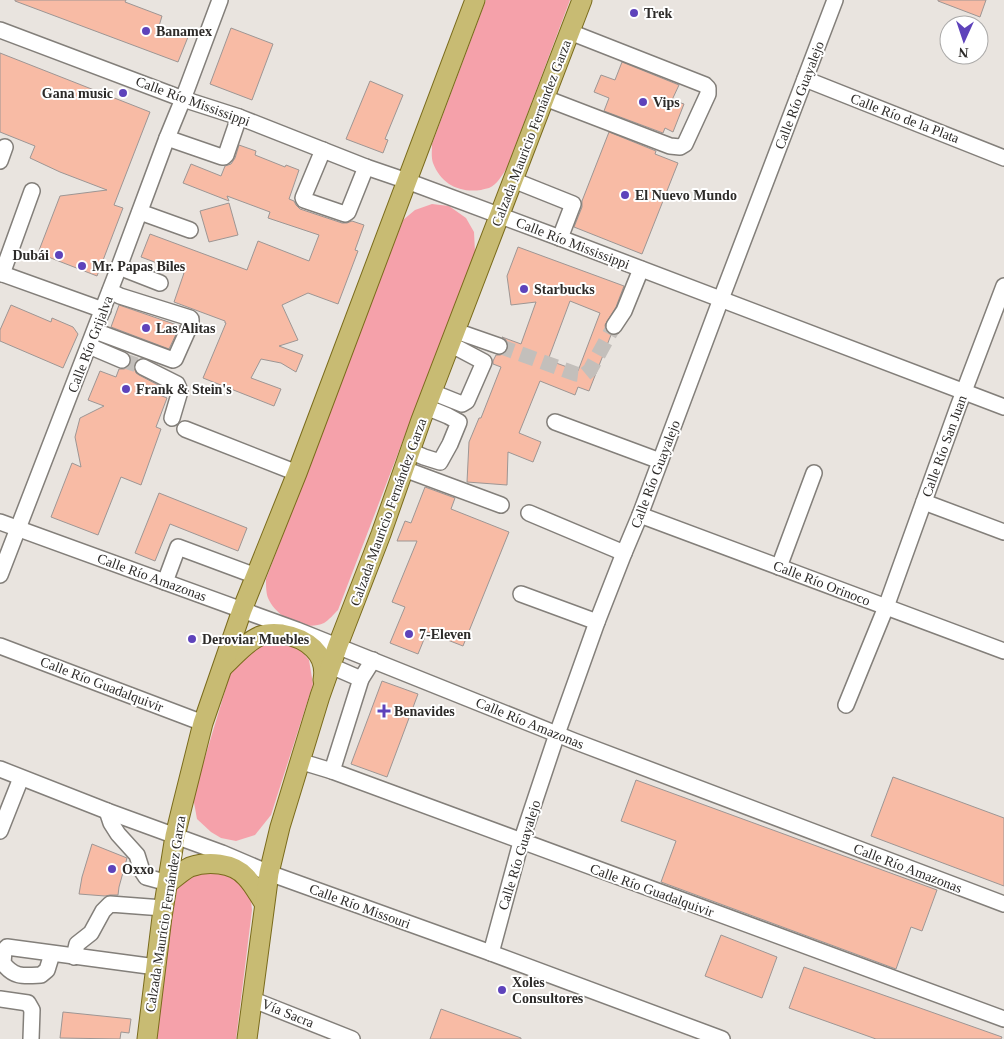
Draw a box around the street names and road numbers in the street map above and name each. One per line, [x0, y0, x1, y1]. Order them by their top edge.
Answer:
street label: Calzada Mauricio Fernández Garza [489, 37, 574, 229]
street label: Calle Río Guayalejo [772, 39, 827, 151]
street label: Calle Río Mississippi [134, 74, 252, 129]
street label: Calle Río de la Plata [848, 91, 962, 146]
street label: Calle Río Mississippi [514, 215, 632, 272]
street label: Calle Río Grijalva [65, 293, 116, 395]
street label: Calle Río San Juan [919, 393, 970, 499]
street label: Calzada Mauricio Fernández Garza [347, 416, 430, 608]
street label: Calle Río Guayalejo [628, 418, 683, 530]
street label: Calle Río Amazonas [95, 551, 208, 604]
street label: Calle Río Orinoco [771, 558, 872, 609]
street label: Calle Río Guadalquivir [38, 654, 166, 715]
street label: Calle Río Amazonas [474, 695, 586, 752]
street label: Calle Río Guayalejo [496, 798, 543, 912]
street label: Calzada Mauricio Fernández Garza [143, 814, 189, 1013]
street label: Calle Río Amazonas [851, 841, 964, 896]
street label: Calle Río Guadalquivir [588, 861, 716, 920]
street label: Calle Río Missouri [307, 881, 413, 932]
street label: Vía Sacra [260, 996, 317, 1031]

